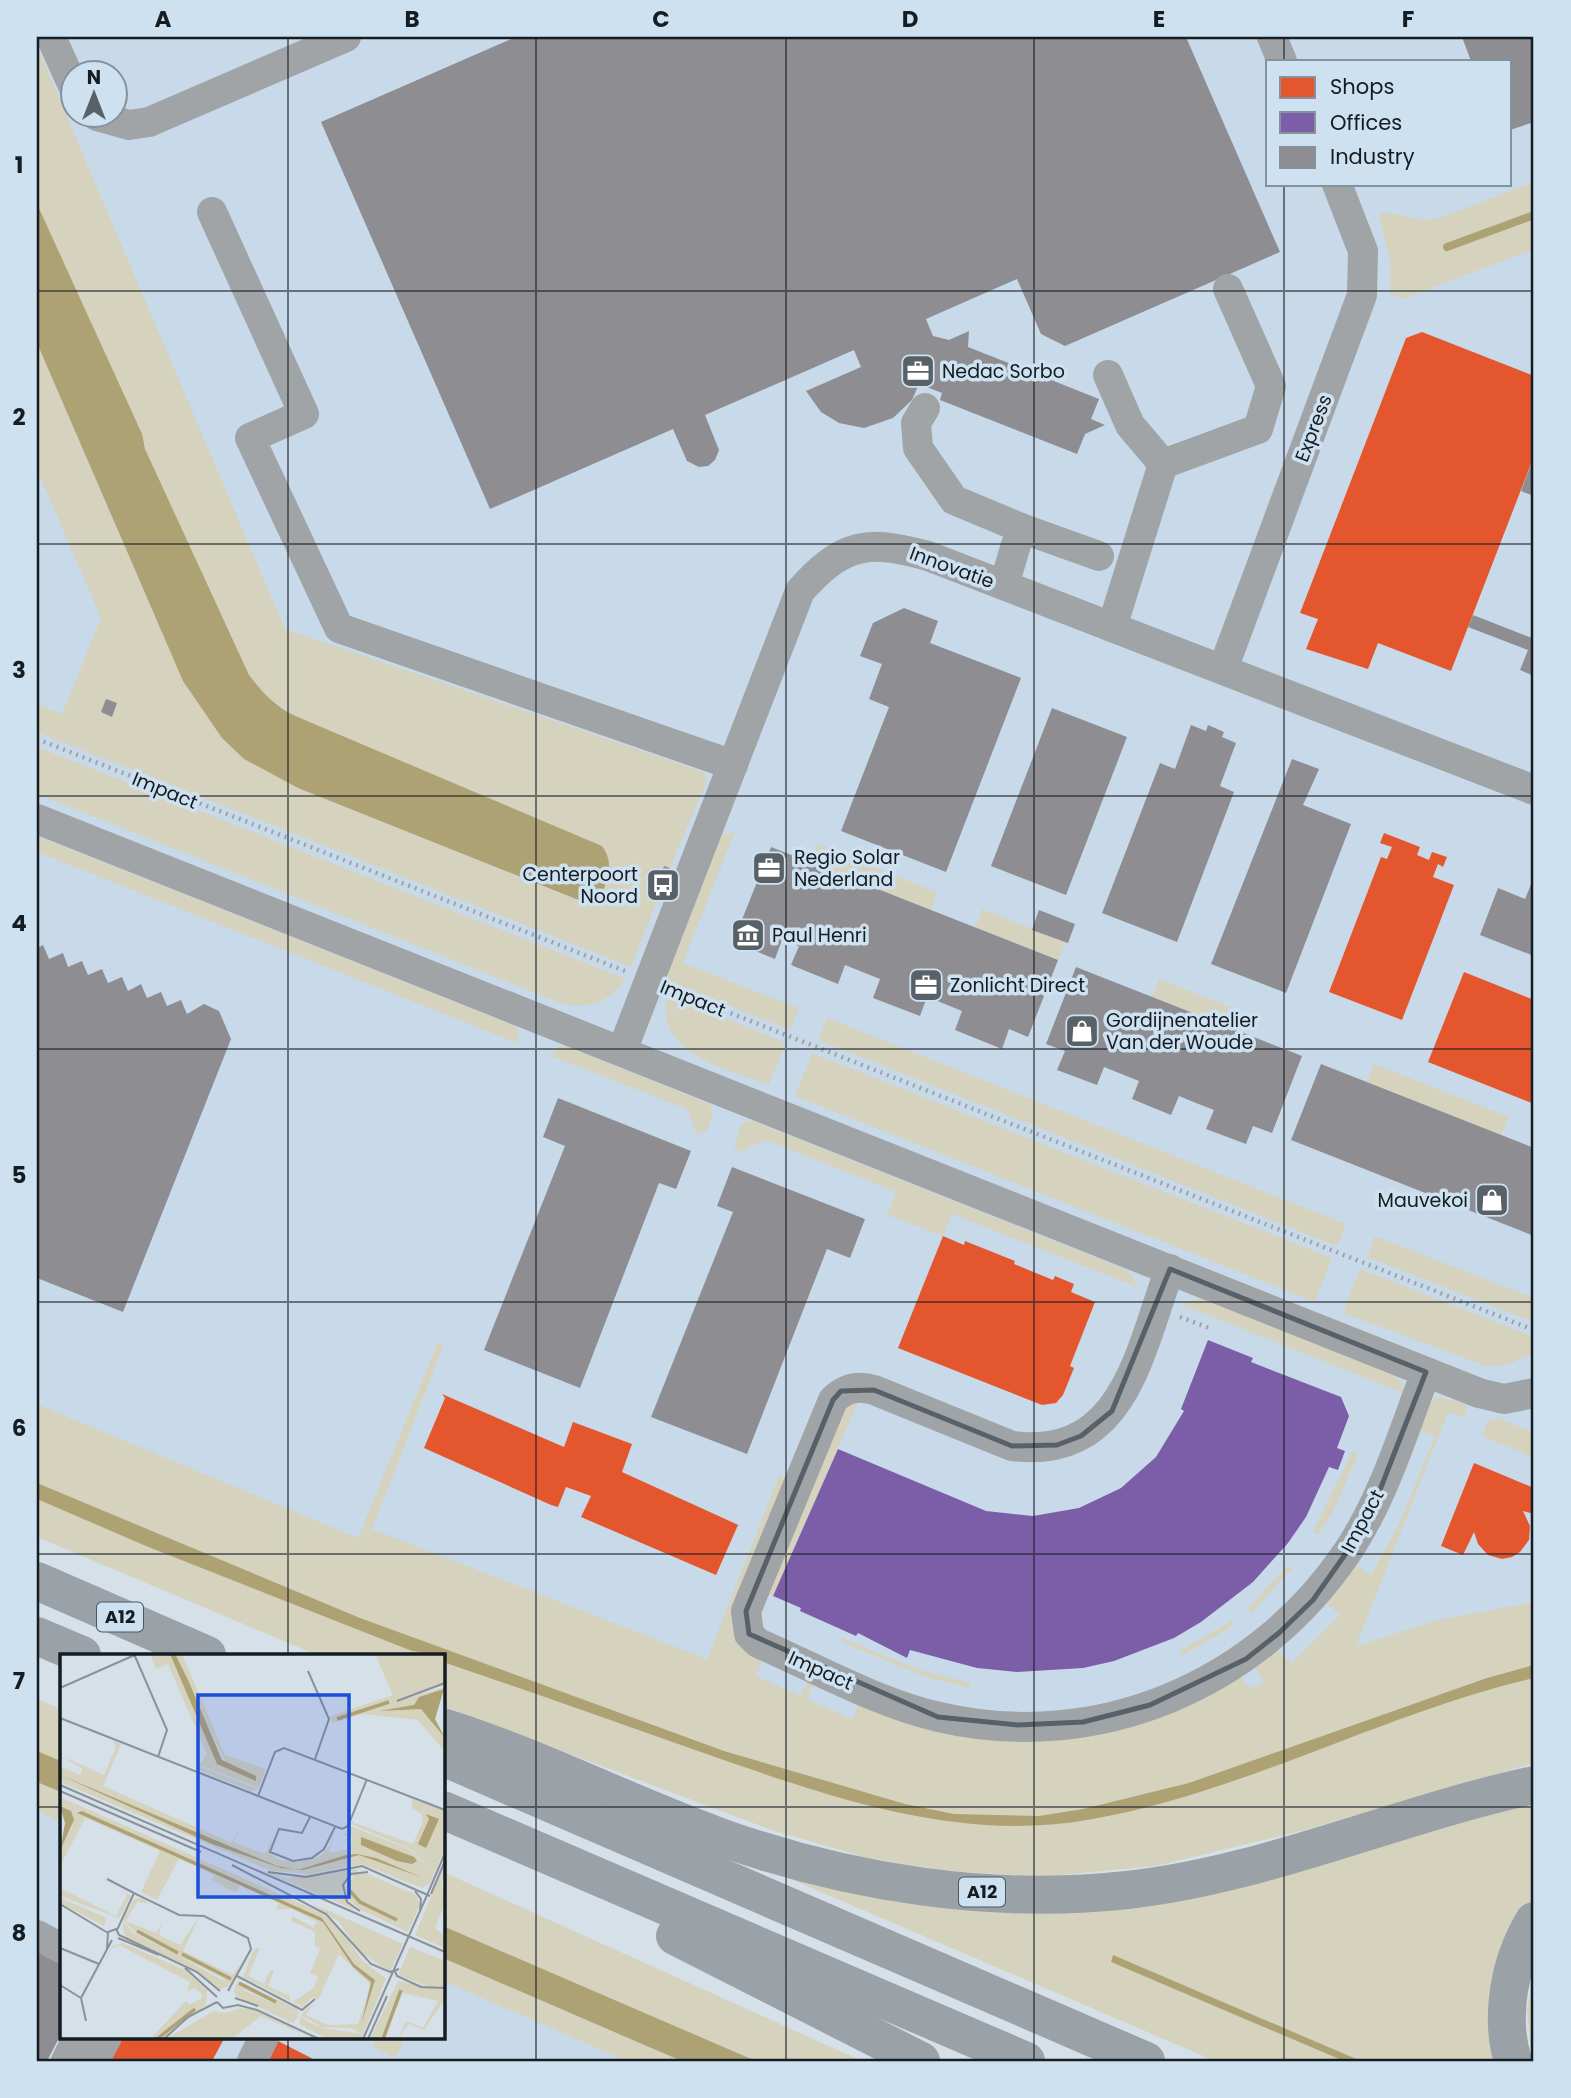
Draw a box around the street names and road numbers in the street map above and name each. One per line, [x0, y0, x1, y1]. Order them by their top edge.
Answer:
street label: Express [1288, 390, 1339, 466]
street label: Innovatie [906, 540, 998, 595]
street label: Impact [128, 765, 202, 816]
street label: Impact [656, 973, 730, 1024]
street label: Impact [1334, 1485, 1390, 1558]
road number: A12 [97, 1602, 143, 1632]
street label: Impact [784, 1644, 858, 1697]
road number: A12 [959, 1878, 1005, 1906]

